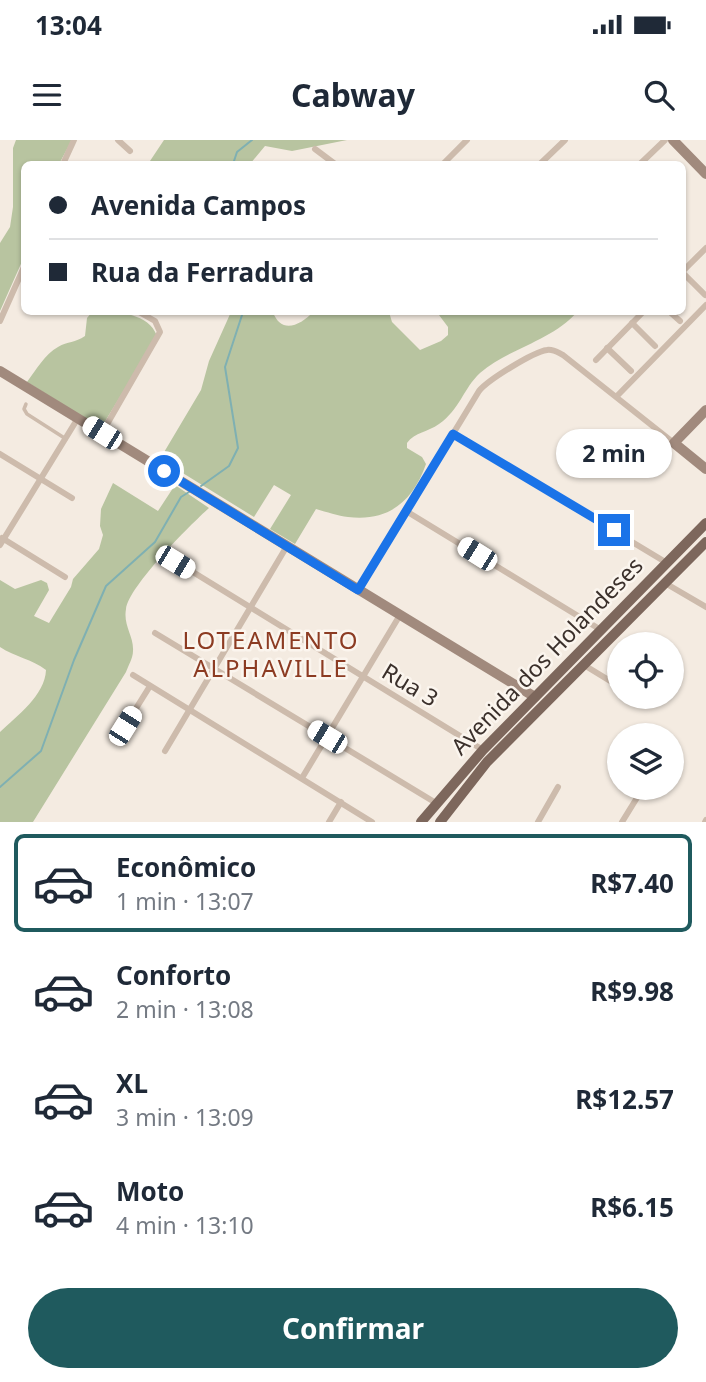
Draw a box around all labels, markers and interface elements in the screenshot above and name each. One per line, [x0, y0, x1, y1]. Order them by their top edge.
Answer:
text: 13:04 [35, 7, 102, 43]
text: Cabway [291, 73, 415, 116]
icon: menu [28, 76, 66, 114]
icon: search [640, 76, 678, 114]
text: Avenida Campos [91, 187, 306, 223]
text: Rua da Ferradura [91, 254, 314, 290]
car [79, 413, 126, 453]
callout: 2 min [556, 428, 672, 478]
text: 2 min [582, 437, 646, 469]
route start [148, 455, 180, 487]
route end [598, 514, 630, 546]
car [454, 534, 501, 574]
car [152, 542, 199, 582]
street label: Avenida dos Holandeses [443, 549, 649, 761]
district label: LOTEAMENTO ALPHAVILLE [182, 623, 360, 684]
map controls [607, 632, 684, 800]
button: locate [607, 632, 684, 709]
street label: Rua 3 [376, 655, 445, 713]
car [105, 703, 146, 749]
car [304, 717, 351, 757]
button: layers [607, 723, 684, 800]
text: Econômico [116, 849, 256, 885]
icon: car [32, 852, 95, 915]
text: R$7.40 [590, 865, 674, 901]
text: 1 min · 13:07 [116, 885, 254, 917]
text: Conforto [116, 957, 231, 993]
icon: car [32, 960, 95, 1023]
text: R$9.98 [590, 973, 674, 1009]
text: 2 min · 13:08 [116, 993, 254, 1025]
text: XL [116, 1065, 148, 1101]
icon: car [32, 1068, 95, 1131]
text: R$12.57 [575, 1081, 674, 1117]
text: 3 min · 13:09 [116, 1101, 254, 1133]
text: Moto [116, 1173, 184, 1209]
icon: car [32, 1176, 95, 1239]
text: R$6.15 [590, 1189, 674, 1225]
text: 4 min · 13:10 [116, 1209, 254, 1241]
button: Confirmar [28, 1288, 678, 1368]

